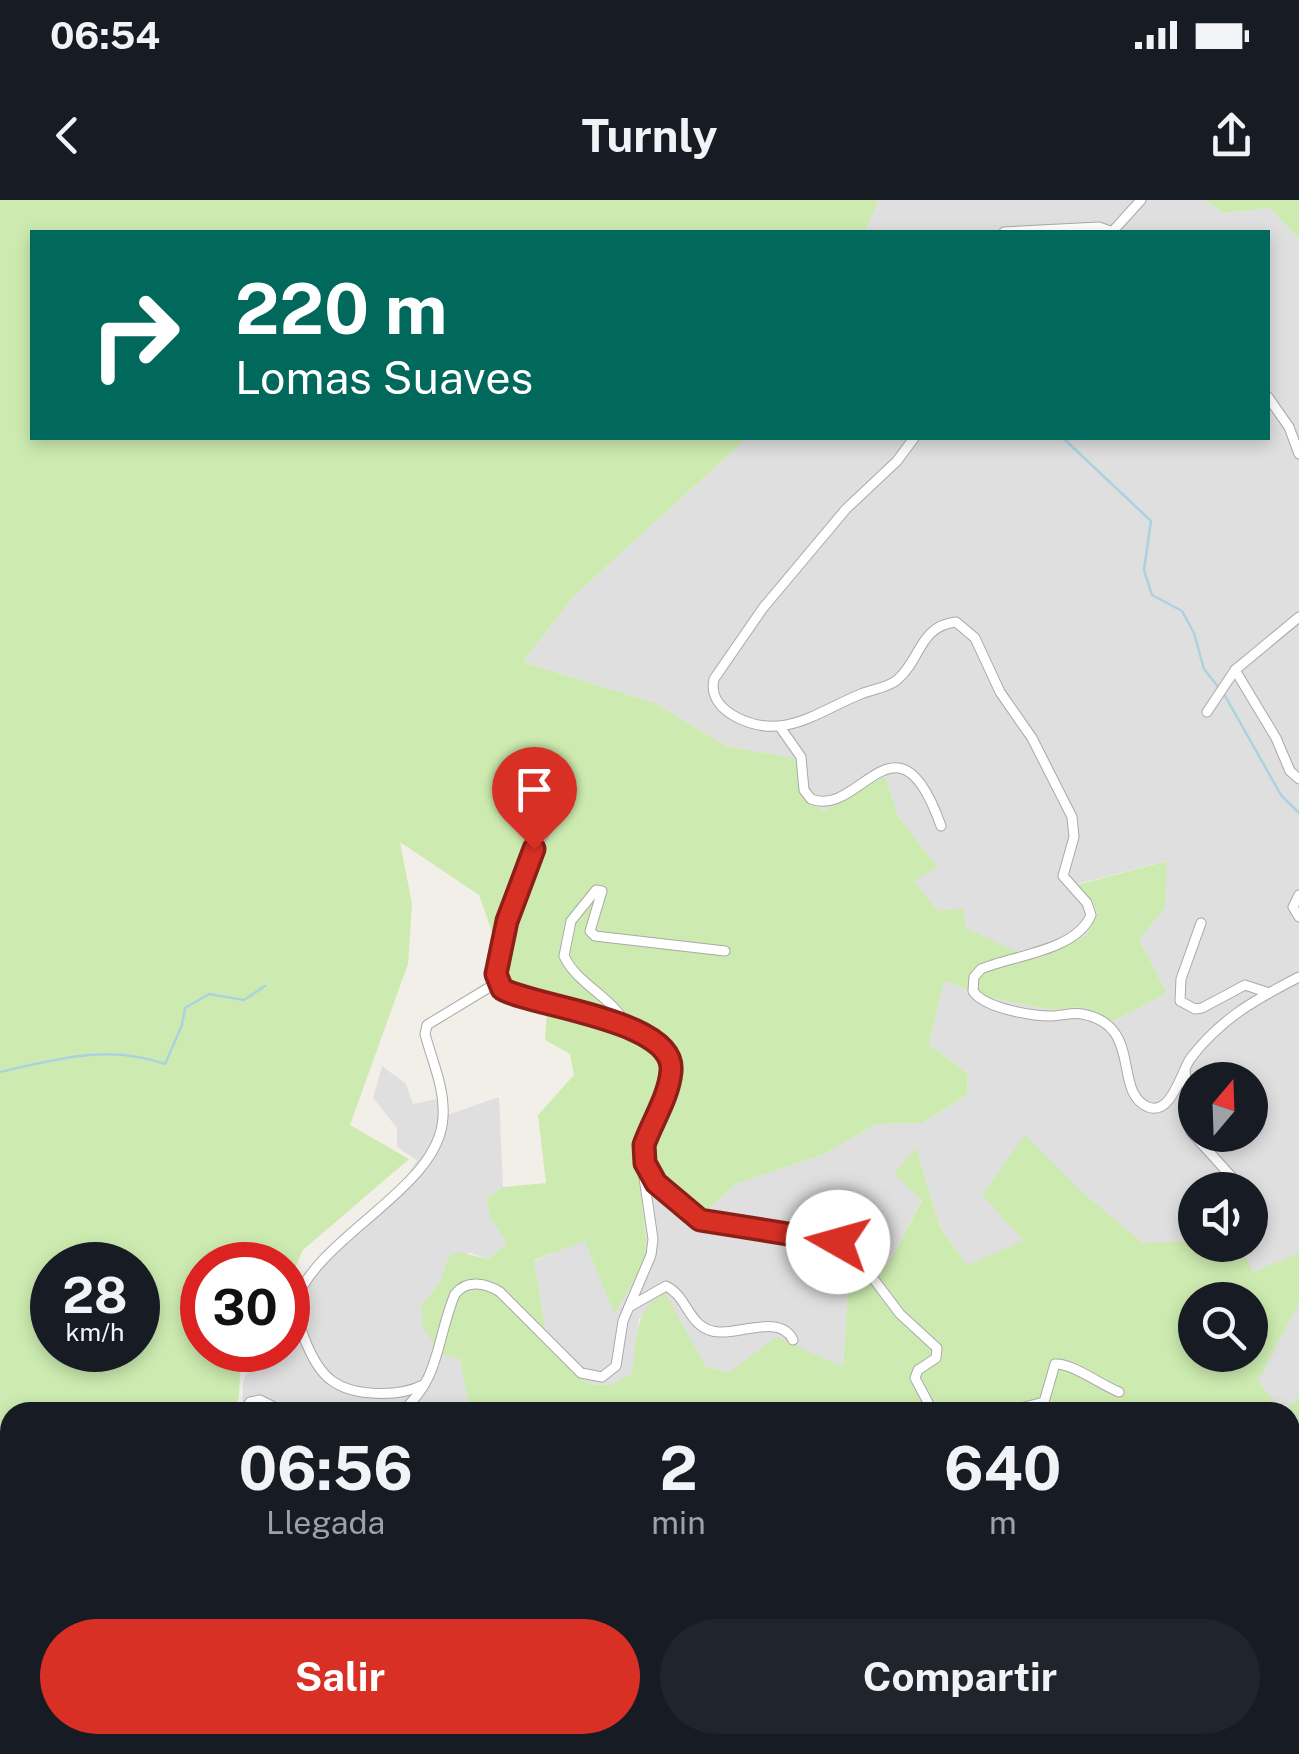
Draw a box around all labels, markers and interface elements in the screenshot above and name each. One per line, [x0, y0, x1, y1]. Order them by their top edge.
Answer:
text: 06:54 [50, 13, 160, 58]
icon: back [40, 108, 95, 163]
icon: share [1204, 108, 1259, 163]
text: Turnly [581, 109, 718, 162]
text: 220 m [235, 267, 448, 350]
icon: right [70, 270, 200, 400]
text: Lomas Suaves [235, 351, 533, 404]
pin [492, 747, 577, 850]
icon: arrive [507, 762, 562, 817]
north arrow [1178, 1062, 1268, 1152]
map controls [1178, 1062, 1268, 1372]
button: sound [1178, 1172, 1268, 1262]
position arrow [786, 1190, 890, 1294]
speed limit sign: 30 [180, 1242, 310, 1372]
text: 28 [62, 1265, 128, 1324]
button: search [1178, 1282, 1268, 1372]
text: km/h [66, 1317, 124, 1347]
text: 06:56 [238, 1433, 413, 1504]
text: 2 [659, 1433, 698, 1504]
text: 640 [944, 1433, 1062, 1504]
text: Llegada [266, 1504, 385, 1541]
text: min [651, 1504, 706, 1541]
text: m [989, 1504, 1017, 1541]
button: Salir [40, 1619, 640, 1734]
button: Compartir [660, 1619, 1260, 1734]

